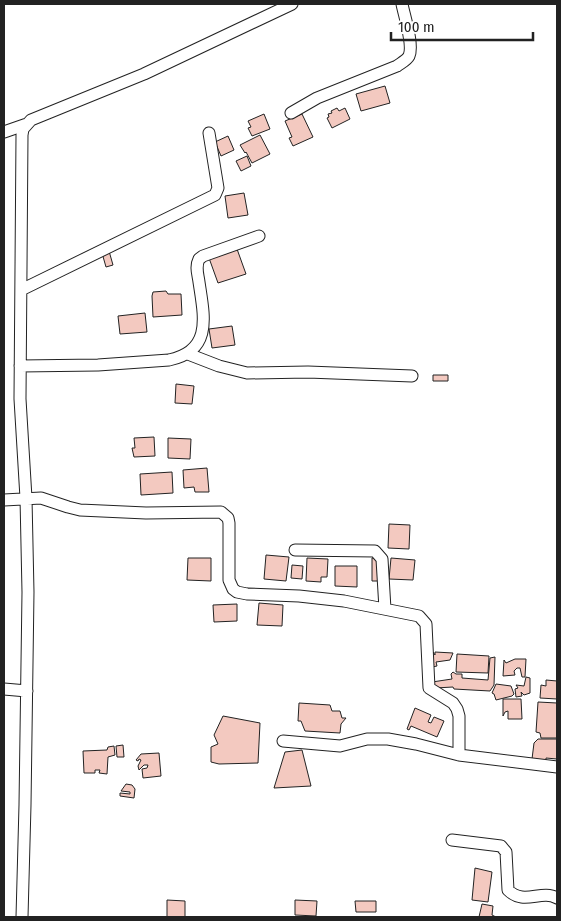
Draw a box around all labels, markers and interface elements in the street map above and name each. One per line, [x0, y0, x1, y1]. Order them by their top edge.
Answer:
scale bar [391, 10, 534, 42]
text: 100 m [398, 18, 435, 36]

